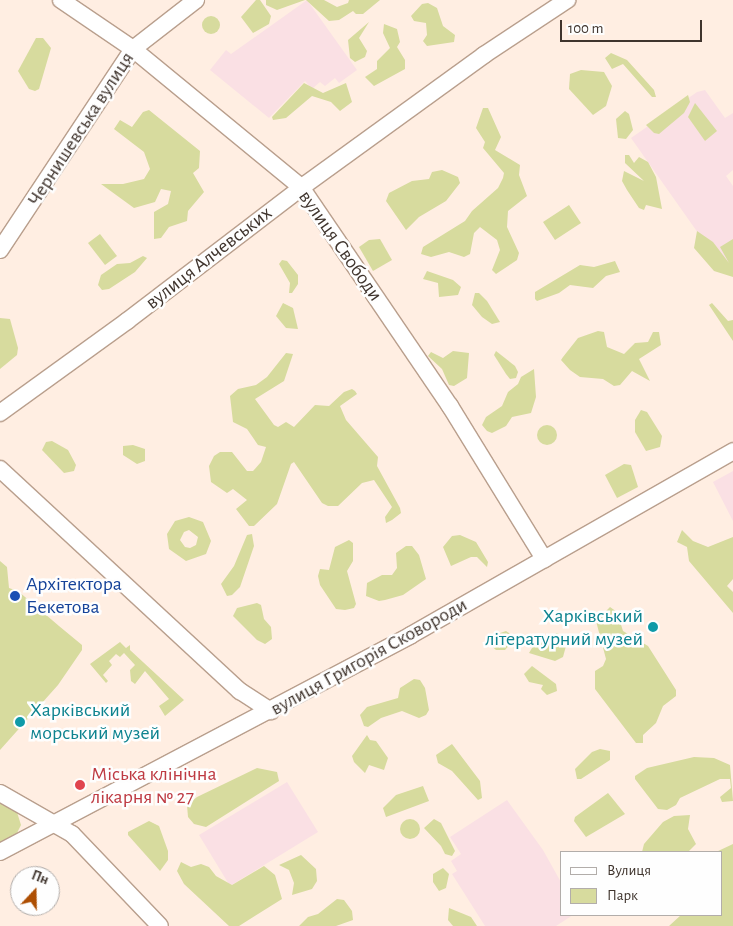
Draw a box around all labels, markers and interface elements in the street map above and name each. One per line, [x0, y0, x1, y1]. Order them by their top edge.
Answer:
scale bar [563, 10, 706, 42]
text: 100 m [568, 21, 603, 36]
street label: Чернишевська вулиця [22, 48, 140, 210]
street label: вулиця Свободи [293, 186, 387, 306]
street label: вулиця Алчевських [141, 201, 277, 315]
place label: Архітектора Бекетова [26, 572, 122, 619]
marker: Архітектора Бекетова [8, 589, 22, 603]
street label: вулиця Григорія Сковороди [266, 593, 472, 721]
place label: Харківський літературний музей [485, 604, 643, 651]
marker: Харківський літературний музей [647, 621, 659, 633]
place label: Харківський морський музей [30, 698, 160, 745]
marker: Харківський морський музей [14, 716, 26, 728]
place label: Міська клінічна лікарня № 27 [91, 762, 217, 809]
marker: Міська клінічна лікарня № 27 [73, 778, 87, 792]
legend [560, 851, 723, 916]
text: Вулиця [607, 863, 651, 878]
north arrow [10, 866, 60, 916]
text: Пн [30, 868, 50, 888]
text: Парк [607, 888, 638, 903]

